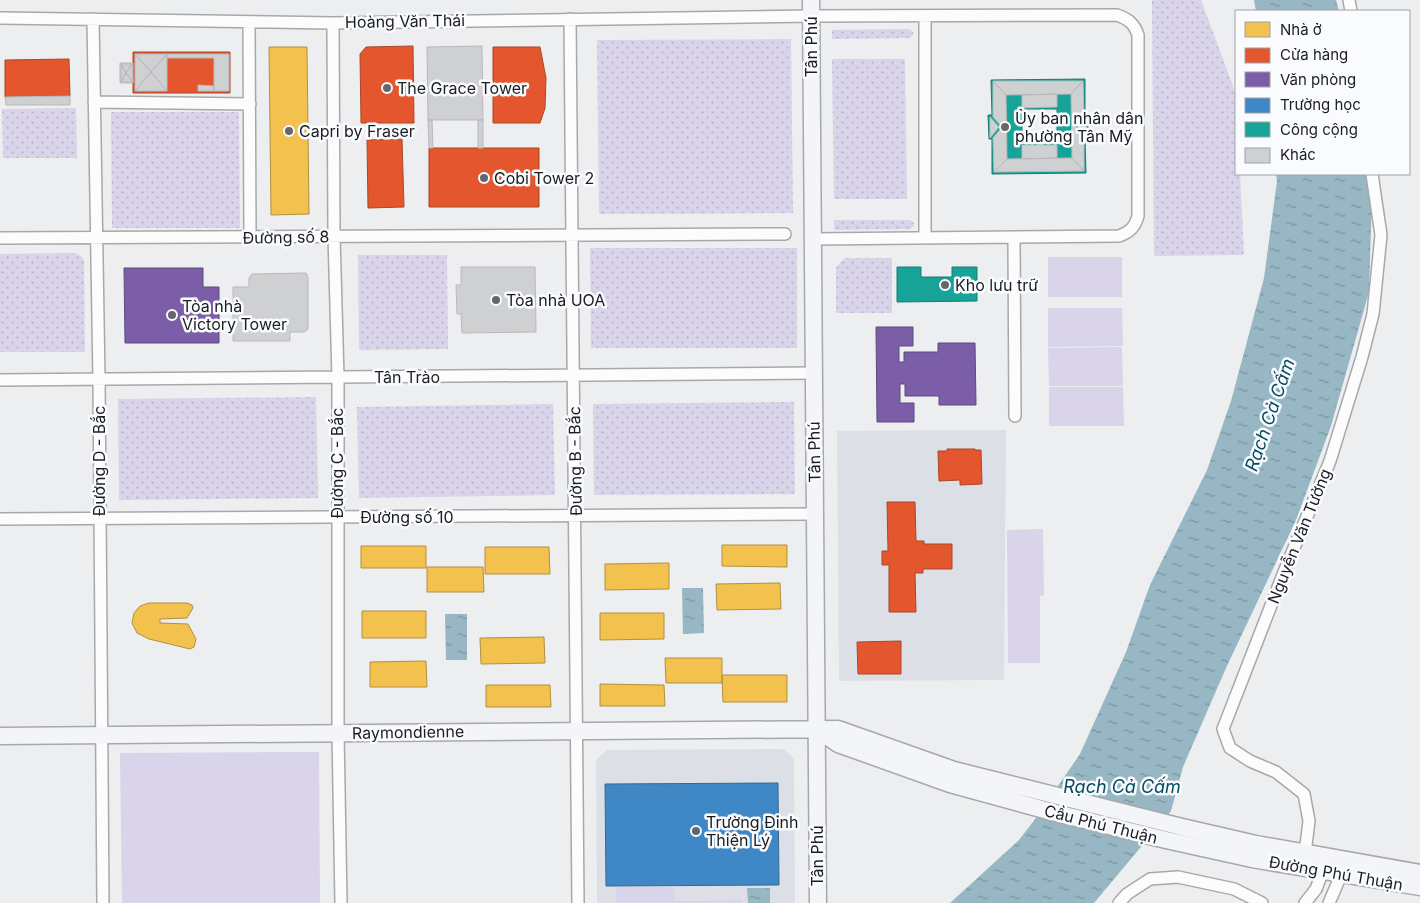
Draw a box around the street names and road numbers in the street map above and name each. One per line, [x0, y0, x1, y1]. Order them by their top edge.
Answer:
street label: Hoàng Văn Thái [345, 10, 465, 32]
street label: Tân Phú [801, 16, 821, 78]
street label: Đường số 8 [242, 226, 330, 248]
street label: Tân Trào [374, 367, 440, 387]
street label: Đường D - Bắc [89, 406, 109, 516]
street label: Đường B - Bắc [564, 406, 586, 516]
street label: Đường C - Bắc [327, 408, 347, 518]
street label: Tân Phú [803, 421, 825, 483]
street label: Nguyễn Văn Tưởng [1263, 466, 1335, 606]
street label: Đường số 10 [360, 507, 454, 527]
street label: Raymondienne [352, 721, 464, 743]
street label: Cầu Phú Thuận [1042, 800, 1160, 848]
street label: Tân Phú [807, 825, 827, 887]
street label: Đường Phú Thuận [1268, 851, 1404, 895]

